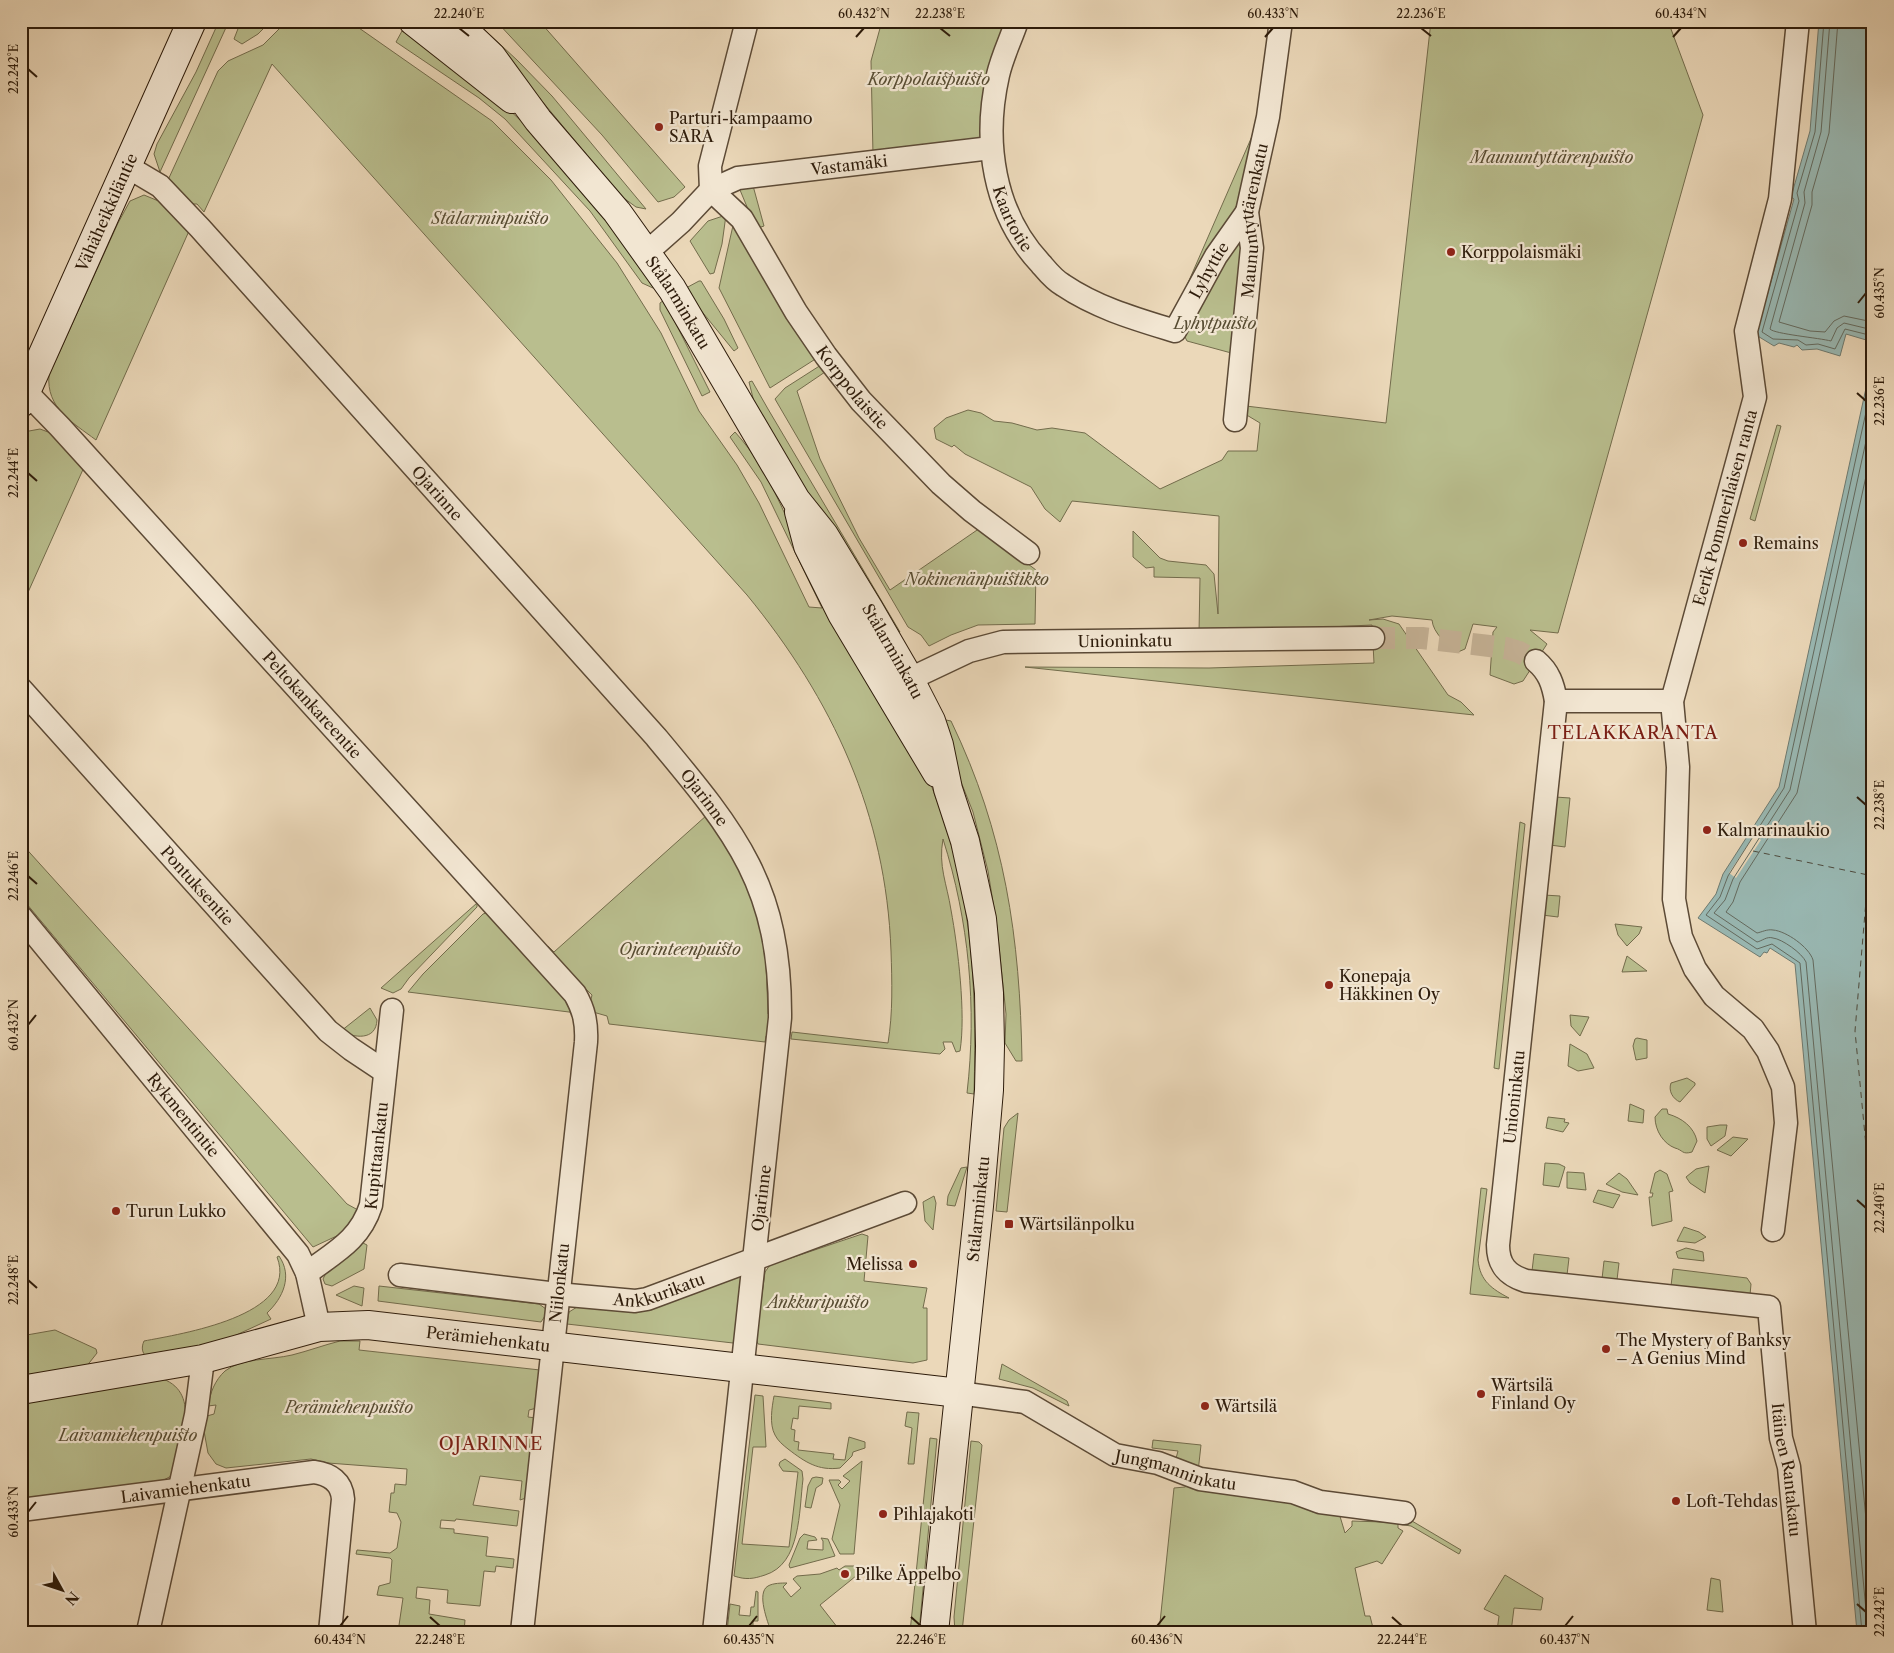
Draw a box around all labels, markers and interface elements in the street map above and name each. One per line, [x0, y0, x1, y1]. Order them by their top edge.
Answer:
text: 22.240°E [434, 6, 484, 21]
text: 60.432°N [838, 6, 890, 21]
text: 22.238°E [915, 6, 965, 21]
text: 60.433°N [1247, 6, 1299, 21]
text: 22.236°E [1396, 6, 1446, 21]
text: 60.434°N [1655, 6, 1707, 21]
text: 22.242°E [6, 44, 21, 94]
park label: Korppolaispuisto [866, 69, 990, 89]
place label: Parturi-kampaamo SARA [669, 108, 813, 146]
marker: Parturi-kampaamo SARA [653, 121, 665, 133]
street label: Maununtyttärenkatu [1237, 141, 1272, 299]
park label: Maununtyttärenpuisto [1469, 147, 1634, 167]
street label: Vähäheikkiläntie [71, 150, 142, 275]
street label: Vastamäki [809, 150, 889, 179]
street label: Kaartotie [989, 183, 1037, 256]
park label: Stålarminpuisto [430, 208, 549, 228]
street label: Lyhyttie [1185, 238, 1233, 302]
place label: Korppolaismäki [1461, 242, 1582, 262]
marker: Korppolaismäki [1445, 246, 1457, 258]
street label: Stålarminkatu [642, 252, 715, 353]
text: 60.435°N [1872, 267, 1887, 319]
park label: Lyhytpuisto [1172, 313, 1256, 333]
street label: Korppolaistie [812, 342, 893, 433]
text: 22.236°E [1872, 376, 1887, 426]
street label: Eerik Pommerilaisen ranta [1688, 407, 1761, 608]
text: 22.244°E [6, 448, 21, 498]
street label: Ojarinne [408, 461, 467, 525]
place label: Remains [1753, 533, 1819, 553]
marker: Remains [1737, 537, 1749, 549]
park label: Nokinenänpuistikko [903, 569, 1049, 589]
street label: Stålarminkatu [858, 600, 928, 702]
street label: Unioninkatu [1078, 630, 1172, 651]
street label: Peltokankareentie [258, 647, 366, 763]
district label: TELAKKARANTA [1547, 722, 1719, 744]
street label: Ojarinne [676, 765, 733, 830]
text: 22.238°E [1872, 780, 1887, 830]
place label: Kalmarinaukio [1717, 820, 1830, 840]
marker: Kalmarinaukio [1701, 824, 1713, 836]
street label: Pontuksentie [156, 841, 238, 929]
text: 22.246°E [6, 851, 21, 901]
park label: Ojarinteenpuisto [619, 939, 741, 959]
place label: Konepaja Häkkinen Oy [1339, 966, 1441, 1004]
marker: Konepaja Häkkinen Oy [1323, 979, 1335, 991]
text: 60.432°N [6, 999, 21, 1051]
street label: Unioninkatu [1499, 1049, 1529, 1145]
street label: Rykmentintie [143, 1069, 224, 1161]
street label: Kupittaankatu [361, 1101, 392, 1211]
street label: Stålarminkatu [963, 1155, 994, 1263]
street label: Ojarinne [747, 1164, 775, 1232]
text: 22.240°E [1872, 1183, 1887, 1233]
place label: Turun Lukko [126, 1201, 226, 1221]
marker: Turun Lukko [110, 1205, 122, 1217]
place label: Wärtsilänpolku [1018, 1214, 1135, 1234]
marker: Wärtsilänpolku [1003, 1218, 1015, 1230]
street label: Niilonkatu [545, 1242, 573, 1324]
place label: Melissa [846, 1254, 904, 1274]
text: 22.248°E [6, 1255, 21, 1305]
marker: Melissa [907, 1258, 919, 1270]
street label: Ankkurikatu [611, 1268, 708, 1311]
park label: Ankkuripuisto [764, 1292, 869, 1312]
street label: Perämiehenkatu [425, 1322, 552, 1356]
place label: The Mystery of Banksy – A Genius Mind [1616, 1330, 1792, 1368]
marker: The Mystery of Banksy – A Genius Mind [1600, 1343, 1612, 1355]
place label: Wärtsilä Finland Oy [1490, 1375, 1577, 1413]
marker: Wärtsilä Finland Oy [1475, 1388, 1487, 1400]
place label: Wärtsilä [1214, 1396, 1278, 1416]
park label: Perämiehenpuisto [283, 1397, 413, 1417]
marker: Wärtsilä [1199, 1400, 1211, 1412]
street label: Itäinen Rantakatu [1768, 1402, 1806, 1538]
park label: Laivamiehenpuisto [57, 1425, 197, 1445]
district label: OJARINNE [439, 1433, 543, 1455]
street label: Jungmanninkatu [1111, 1445, 1238, 1494]
street label: Laivamiehenkatu [119, 1470, 252, 1507]
text: 60.433°N [6, 1486, 21, 1538]
place label: Loft-Tehdas [1686, 1491, 1778, 1511]
marker: Loft-Tehdas [1670, 1495, 1682, 1507]
place label: Pihlajakoti [893, 1504, 974, 1524]
marker: Pihlajakoti [877, 1508, 889, 1520]
place label: Pilke Äppelbo [855, 1564, 961, 1584]
north arrow [38, 1566, 88, 1616]
marker: Pilke Äppelbo [839, 1568, 851, 1580]
text: 22.242°E [1872, 1587, 1887, 1637]
text: N [61, 1588, 83, 1609]
text: 60.434°N [314, 1632, 366, 1647]
text: 22.248°E [415, 1632, 465, 1647]
text: 60.435°N [723, 1632, 775, 1647]
text: 22.246°E [896, 1632, 946, 1647]
text: 60.436°N [1131, 1632, 1183, 1647]
text: 22.244°E [1377, 1632, 1427, 1647]
text: 60.437°N [1540, 1632, 1591, 1647]

